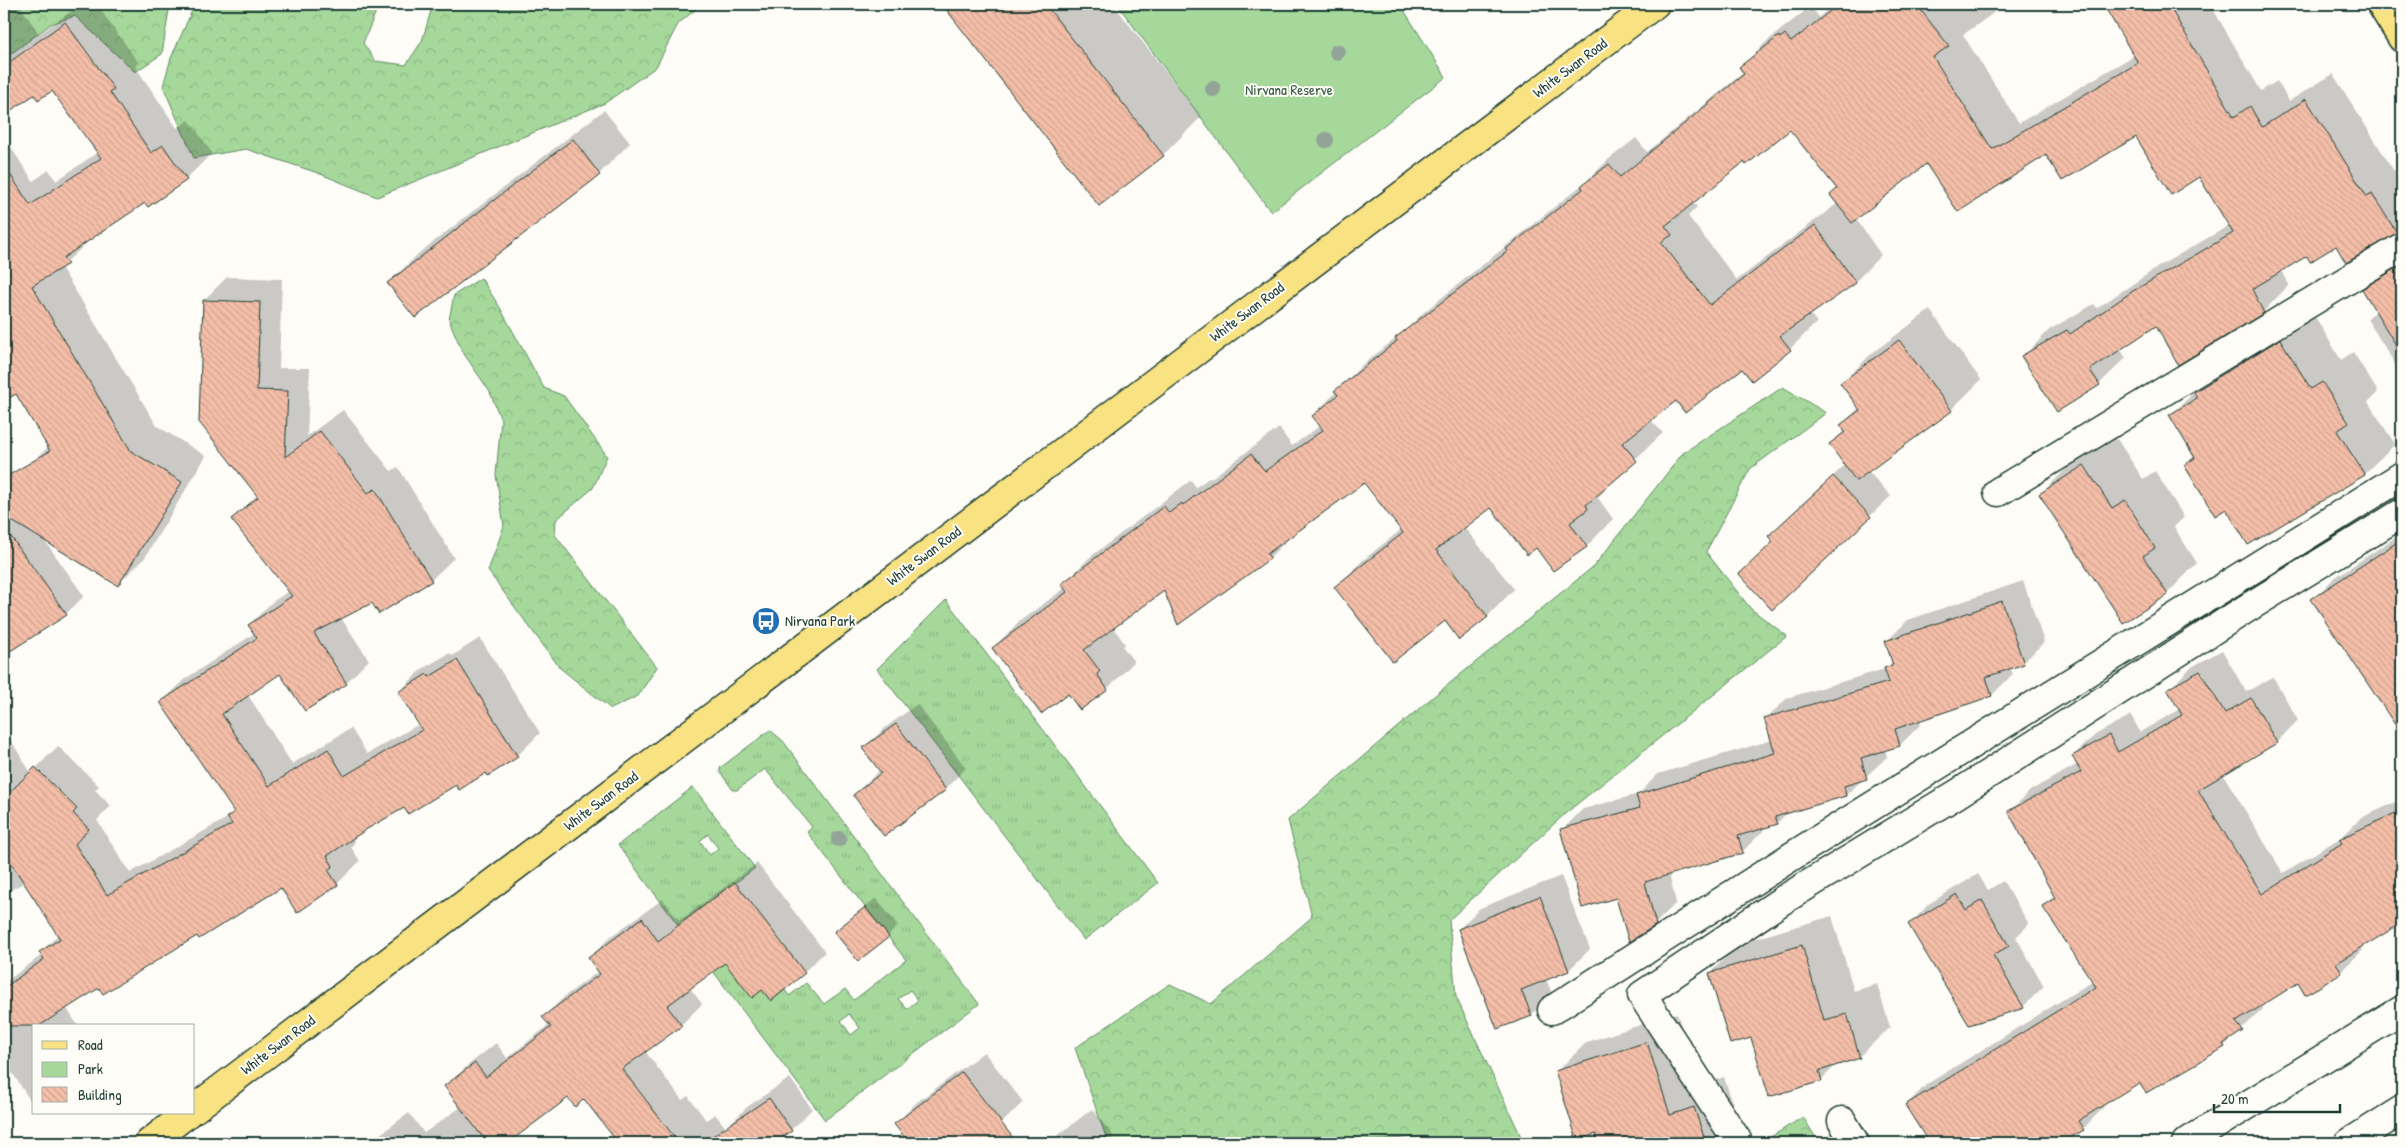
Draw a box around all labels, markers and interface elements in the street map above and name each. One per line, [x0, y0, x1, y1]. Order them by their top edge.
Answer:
street label: White Swan Road [1528, 33, 1611, 102]
park label: Nirvana Reserve [1245, 79, 1333, 100]
street label: White Swan Road [1205, 277, 1288, 346]
street label: White Swan Road [882, 521, 965, 590]
bus stop icon: Nirvana Park [751, 606, 781, 636]
place label: Nirvana Park [785, 610, 855, 631]
street label: White Swan Road [559, 766, 642, 835]
street label: White Swan Road [236, 1010, 319, 1079]
legend [32, 1024, 195, 1114]
text: Road [78, 1034, 103, 1055]
text: Park [78, 1058, 103, 1079]
scale bar [2214, 1082, 2340, 1114]
text: Building [78, 1084, 122, 1105]
text: 20 m [2221, 1088, 2248, 1109]

